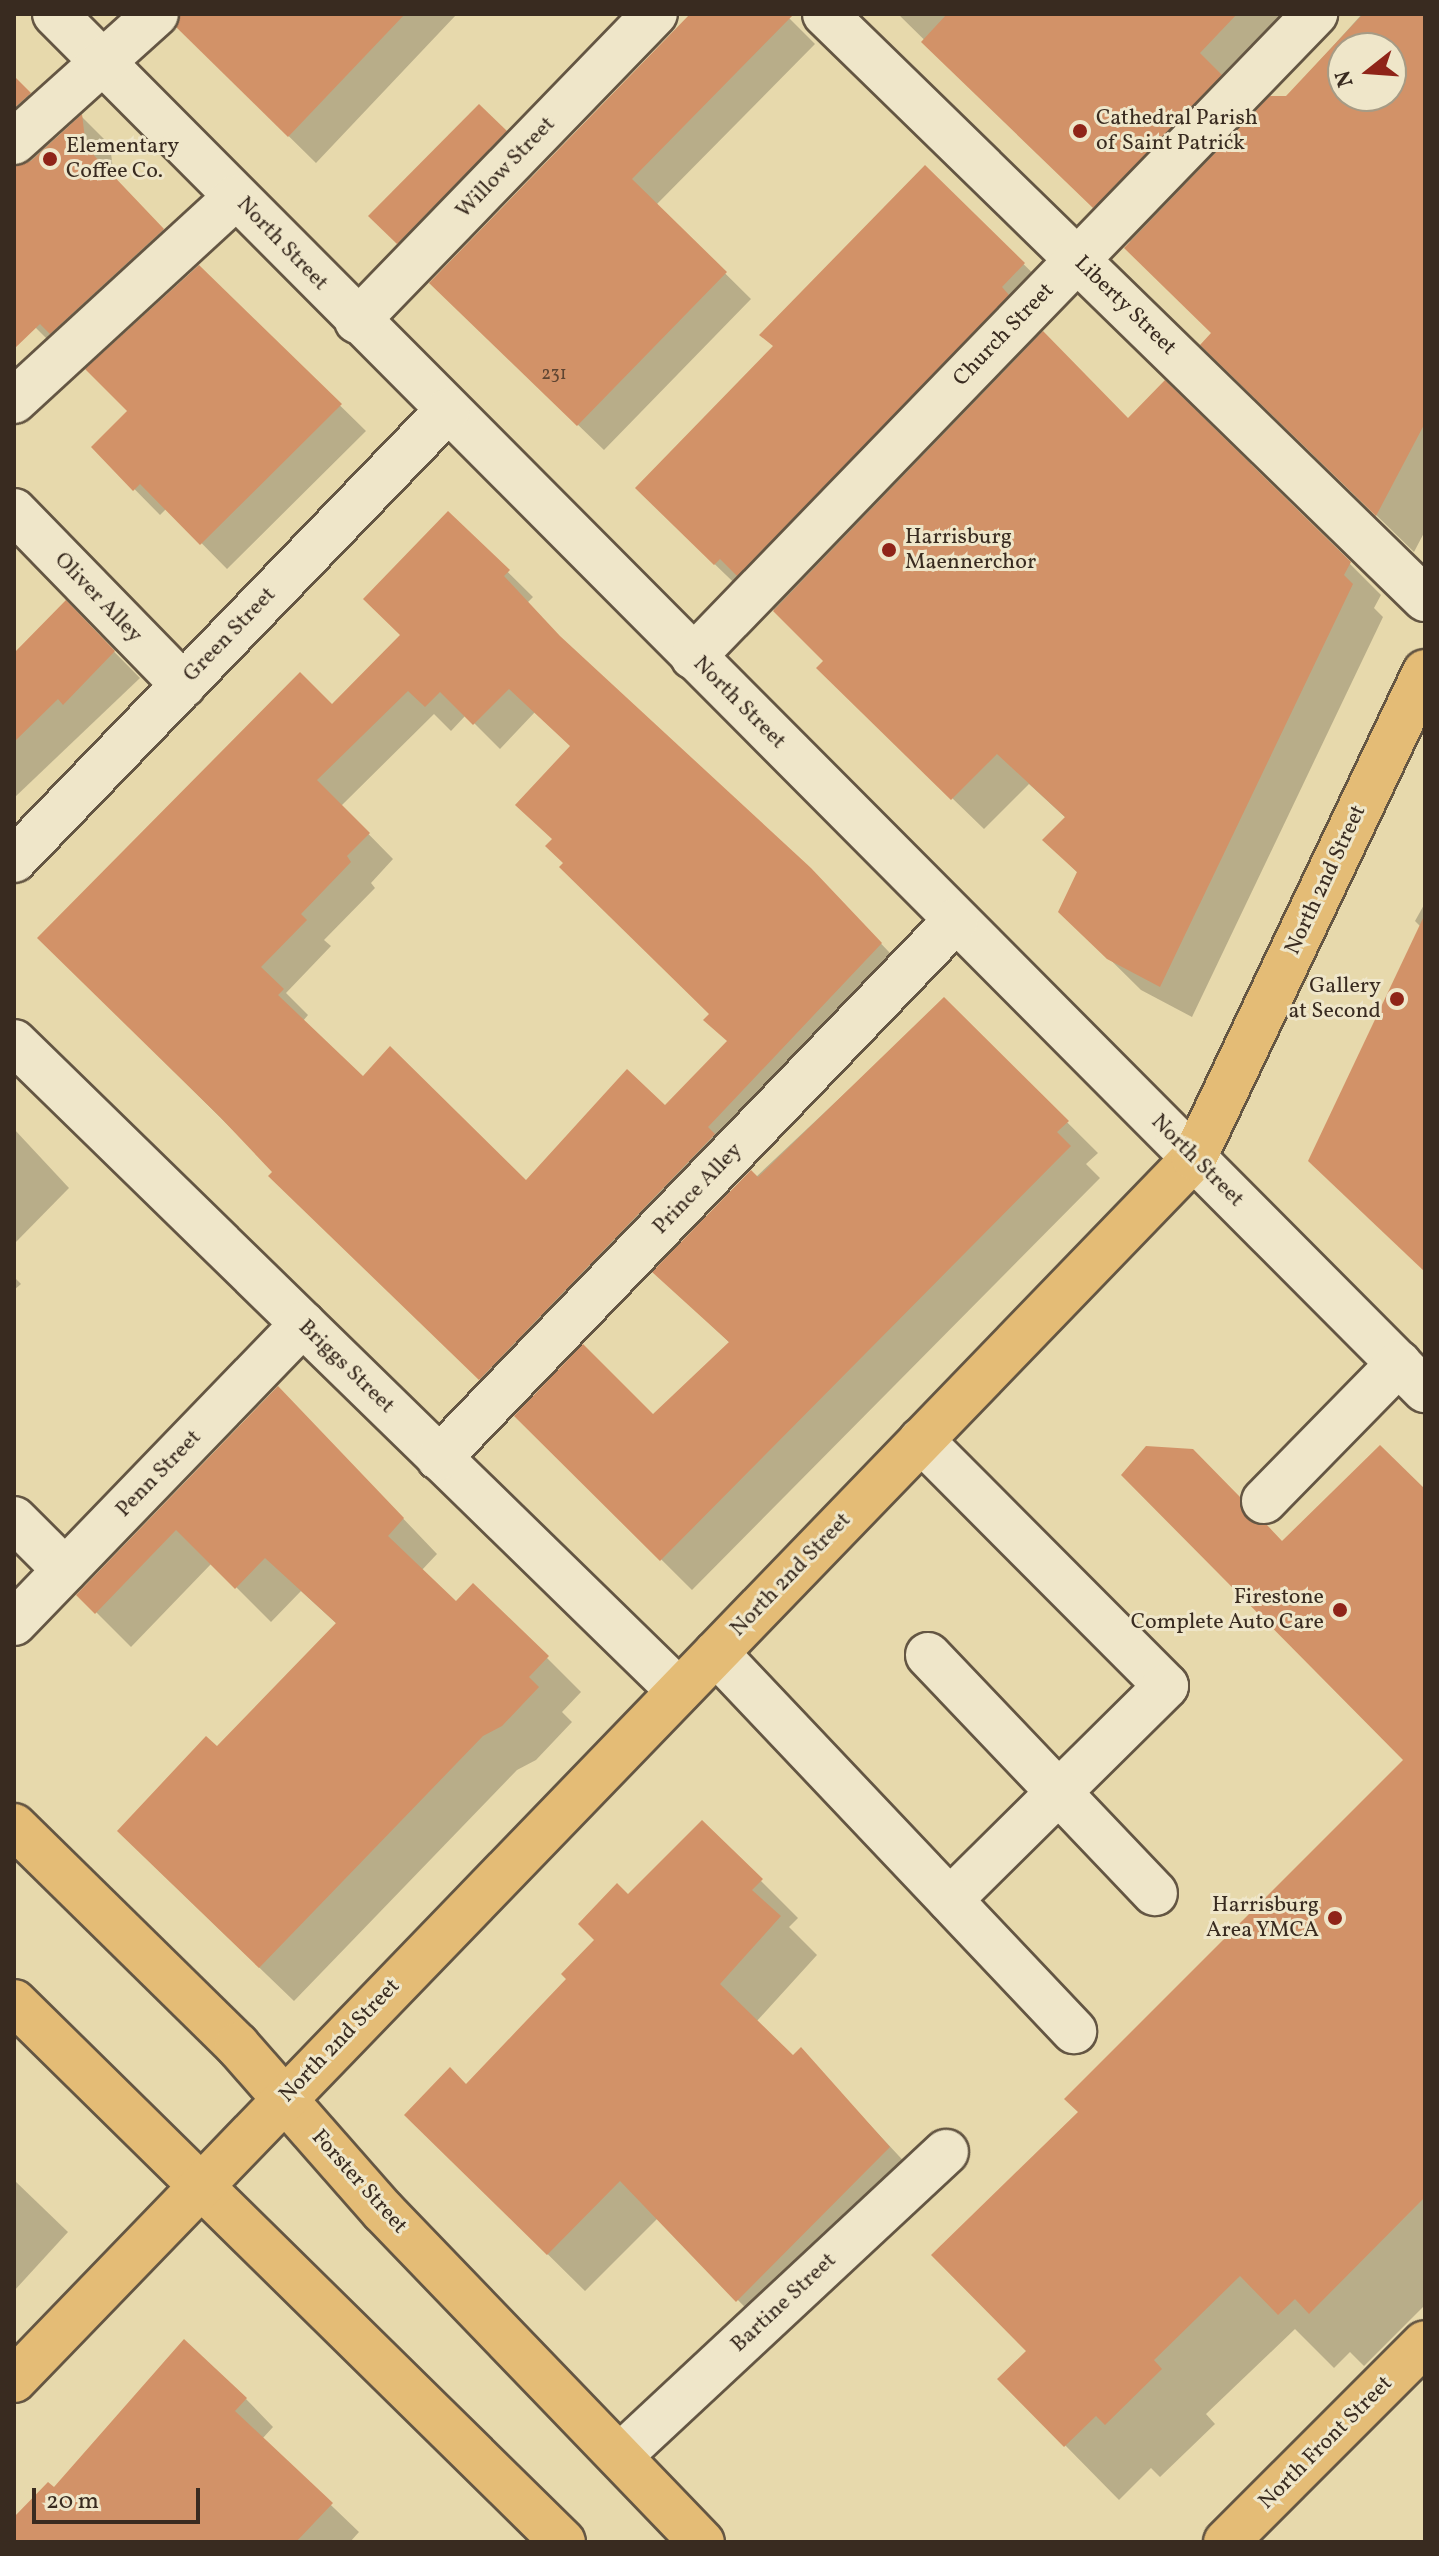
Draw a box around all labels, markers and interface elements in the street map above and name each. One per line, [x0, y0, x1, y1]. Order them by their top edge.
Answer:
north arrow [1327, 32, 1407, 112]
text: N [1328, 66, 1363, 91]
place label: Cathedral Parish of Saint Patrick [1096, 105, 1258, 156]
street label: Willow Street [451, 111, 561, 225]
marker: Cathedral Parish of Saint Patrick [1071, 122, 1089, 140]
place label: Elementary Coffee Co. [66, 133, 179, 184]
marker: Elementary Coffee Co. [41, 150, 59, 168]
street label: North Street [231, 192, 333, 296]
street label: Liberty Street [1068, 251, 1182, 361]
street label: Church Street [948, 278, 1060, 392]
house number: 231 [541, 364, 567, 386]
place label: Harrisburg Maennerchor [905, 524, 1036, 576]
marker: Harrisburg Maennerchor [880, 541, 898, 559]
street label: Oliver Alley [48, 547, 148, 649]
street label: Green Street [178, 582, 282, 688]
street label: North Street [687, 651, 791, 755]
street label: North 2nd Street [1280, 801, 1372, 959]
place label: Gallery at Second [1289, 973, 1381, 1024]
marker: Gallery at Second [1388, 990, 1406, 1008]
street label: North Street [1145, 1109, 1249, 1213]
street label: Prince Alley [648, 1138, 748, 1240]
street label: Briggs Street [292, 1315, 400, 1419]
street label: Penn Street [111, 1425, 207, 1523]
street label: North 2nd Street [725, 1508, 857, 1642]
place label: Firestone Complete Auto Care [1131, 1584, 1324, 1636]
marker: Firestone Complete Auto Care [1331, 1601, 1349, 1619]
place label: Harrisburg Area YMCA [1205, 1892, 1319, 1944]
marker: Harrisburg Area YMCA [1326, 1909, 1344, 1927]
street label: North 2nd Street [274, 1974, 406, 2108]
street label: Forster Street [305, 2125, 413, 2239]
street label: Bartine Street [726, 2248, 842, 2358]
street label: North Front Street [1254, 2371, 1398, 2515]
scale bar [36, 2472, 204, 2522]
text: 20 m [46, 2485, 99, 2519]

